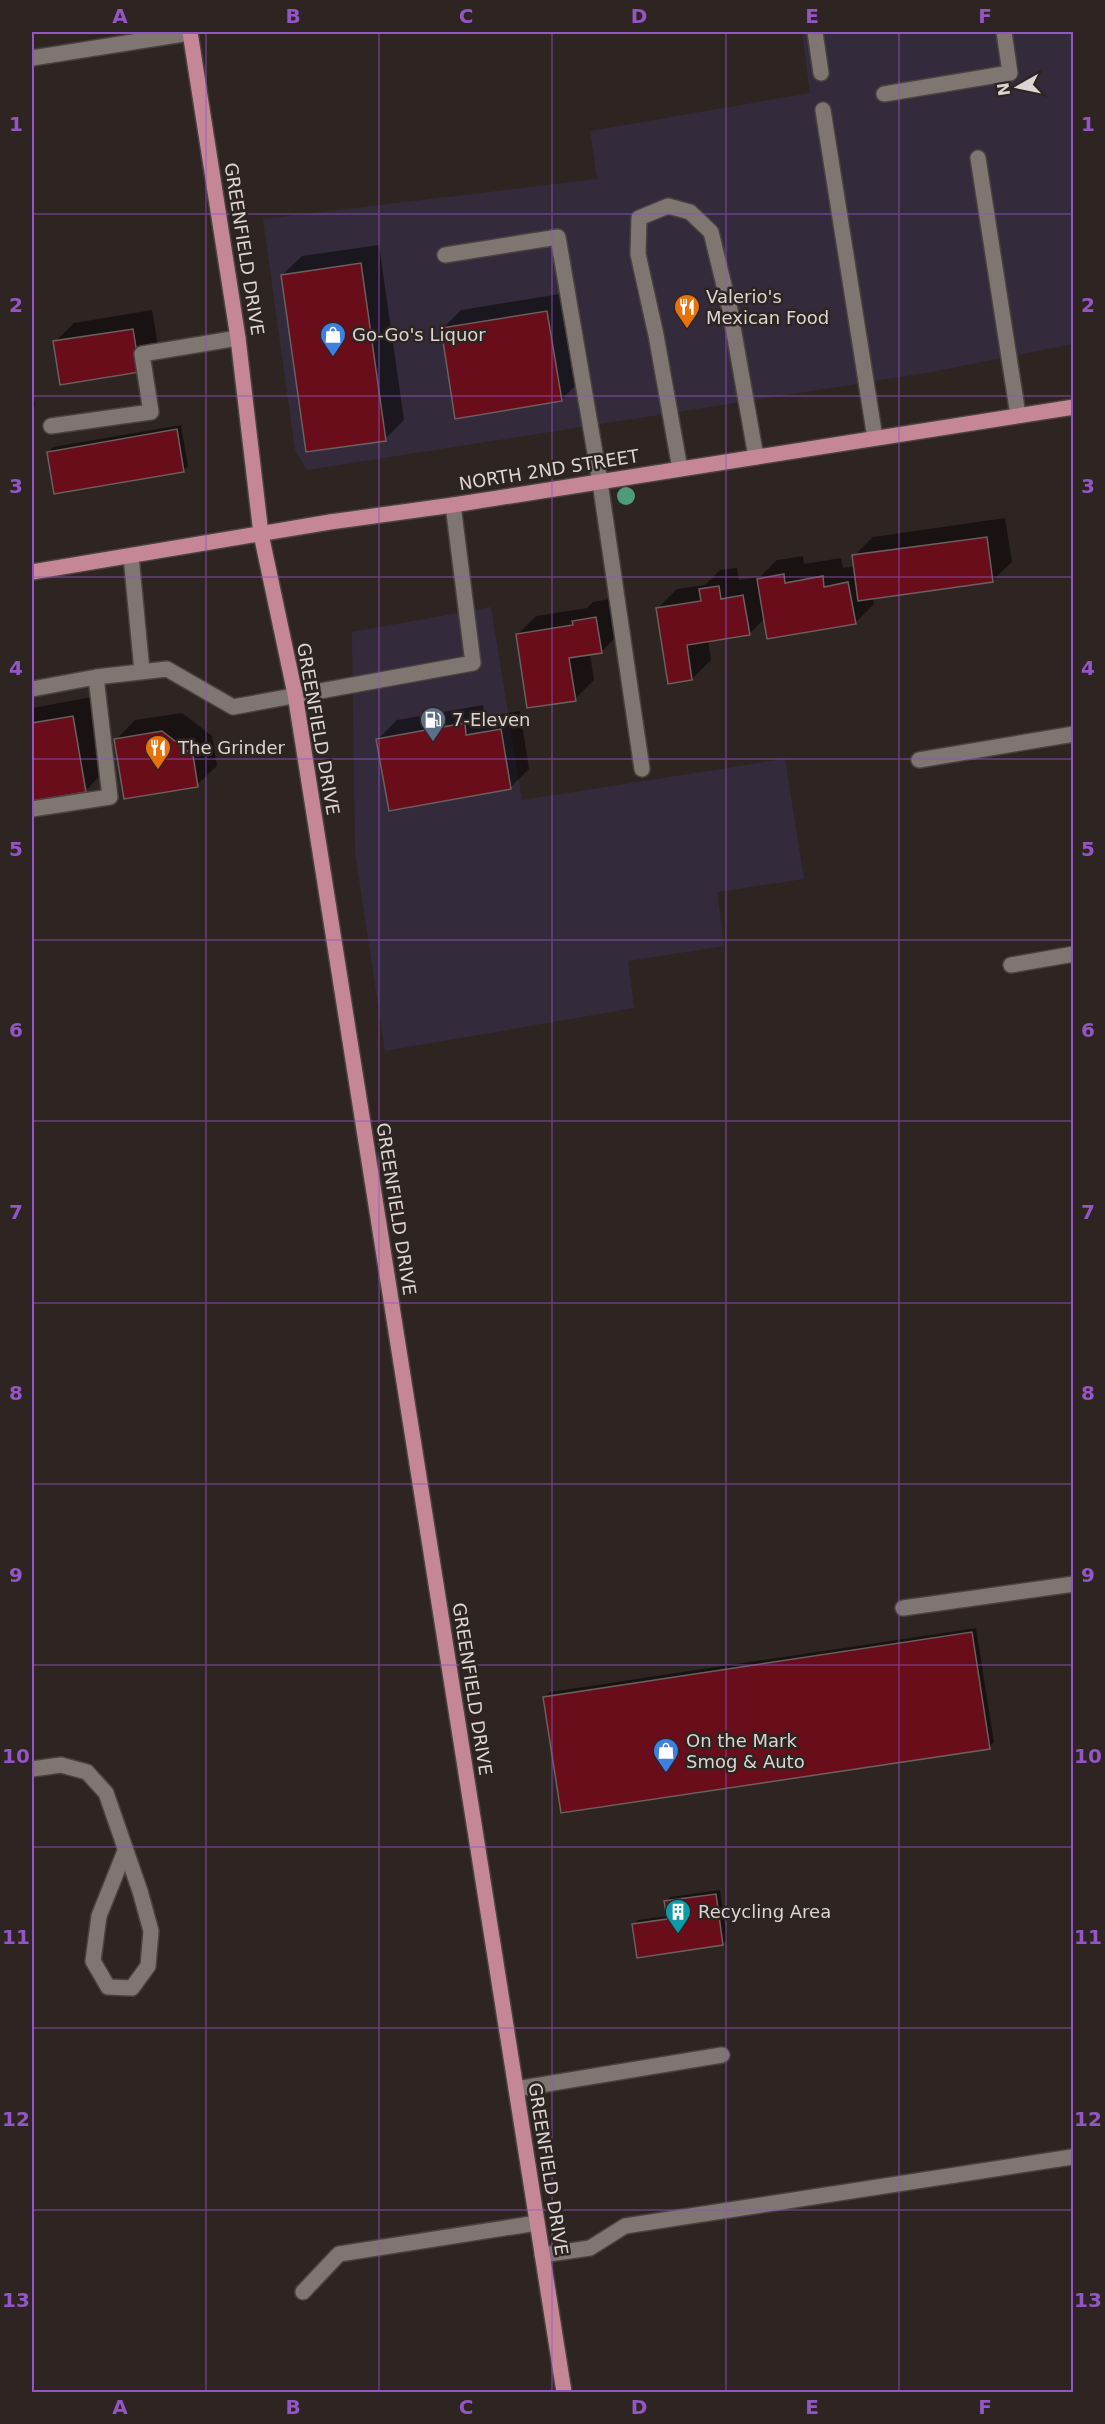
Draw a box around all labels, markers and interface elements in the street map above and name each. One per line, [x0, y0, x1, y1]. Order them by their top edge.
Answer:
text: A [112, 4, 128, 28]
text: B [285, 4, 301, 28]
text: C [459, 4, 473, 28]
text: D [631, 4, 647, 28]
text: E [805, 4, 819, 28]
text: F [978, 4, 992, 28]
north arrow [988, 57, 1048, 117]
text: N [993, 81, 1014, 97]
text: 1 [9, 112, 23, 136]
text: 1 [1081, 112, 1095, 136]
street label: GREENFIELD DRIVE [220, 161, 269, 337]
place label: Valerio's Mexican Food [706, 286, 829, 328]
restaurant icon: Valerio's Mexican Food [672, 292, 702, 330]
text: 2 [9, 293, 23, 317]
text: 2 [1081, 293, 1095, 317]
shop icon: Go-Go's Liquor [318, 320, 348, 358]
place label: Go-Go's Liquor [352, 324, 486, 345]
street label: NORTH 2ND STREET [457, 445, 642, 494]
text: 3 [9, 474, 23, 498]
text: 3 [1081, 474, 1095, 498]
street label: GREENFIELD DRIVE [293, 641, 344, 817]
text: 4 [9, 656, 23, 680]
text: 4 [1081, 656, 1095, 680]
fuel station icon: 7-Eleven [418, 705, 448, 743]
place label: 7-Eleven [452, 709, 531, 730]
restaurant icon: The Grinder [143, 733, 173, 771]
place label: The Grinder [177, 737, 285, 758]
text: 5 [9, 837, 23, 861]
text: 5 [1081, 837, 1095, 861]
text: 6 [9, 1018, 23, 1042]
text: 6 [1081, 1018, 1095, 1042]
street label: GREENFIELD DRIVE [372, 1121, 421, 1297]
text: 7 [9, 1200, 23, 1224]
text: 7 [1081, 1200, 1095, 1224]
text: 8 [9, 1381, 23, 1405]
text: 8 [1081, 1381, 1095, 1405]
text: 9 [9, 1563, 23, 1587]
text: 9 [1081, 1563, 1095, 1587]
street label: GREENFIELD DRIVE [448, 1601, 497, 1777]
place label: On the Mark Smog & Auto [686, 1730, 805, 1772]
shop icon: On the Mark Smog & Auto [651, 1736, 681, 1774]
text: 10 [2, 1744, 30, 1768]
text: 10 [1074, 1744, 1102, 1768]
building icon: Recycling Area [663, 1897, 693, 1935]
place label: Recycling Area [698, 1901, 831, 1922]
text: 11 [2, 1925, 30, 1949]
text: 11 [1074, 1925, 1102, 1949]
street label: GREENFIELD DRIVE [524, 2081, 573, 2257]
text: 12 [2, 2107, 30, 2131]
text: 12 [1074, 2107, 1102, 2131]
text: 13 [2, 2288, 30, 2312]
text: 13 [1074, 2288, 1102, 2312]
text: A [112, 2395, 128, 2419]
text: B [285, 2395, 301, 2419]
text: C [459, 2395, 473, 2419]
text: D [631, 2395, 647, 2419]
text: E [805, 2395, 819, 2419]
text: F [978, 2395, 992, 2419]

